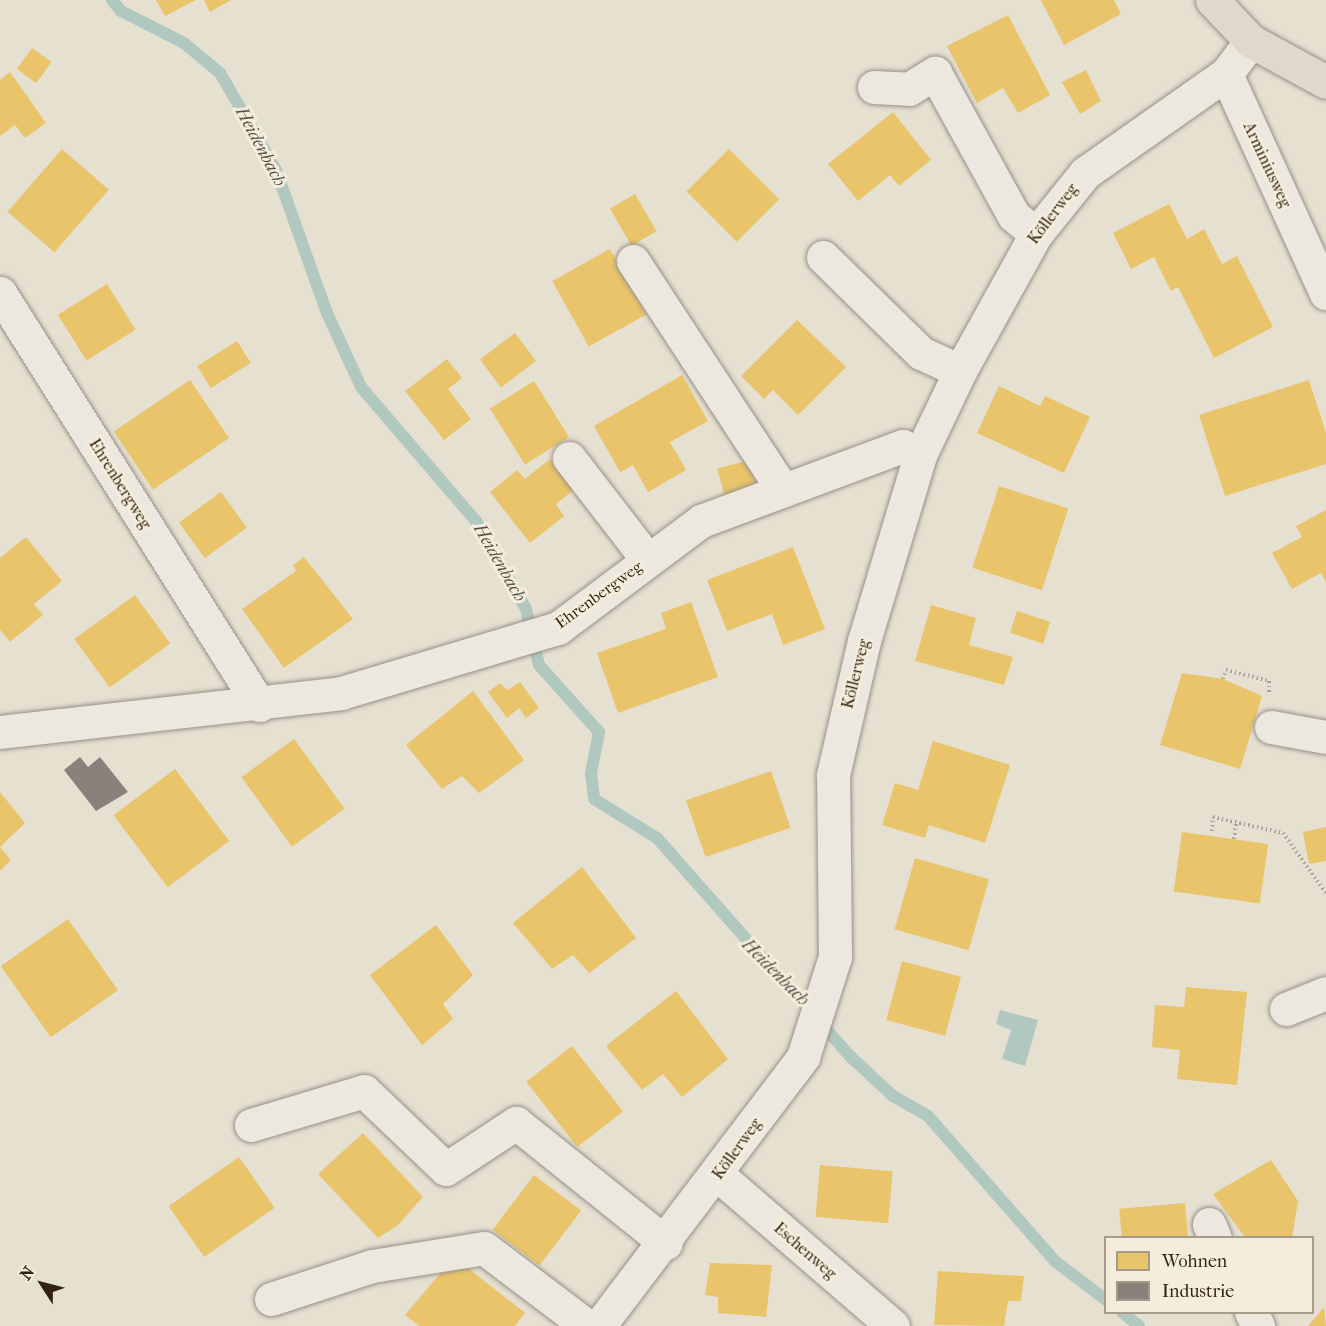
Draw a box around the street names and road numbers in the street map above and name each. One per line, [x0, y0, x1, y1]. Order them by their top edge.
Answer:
street label: Arminiusweg [1239, 119, 1295, 211]
street label: Köllerweg [1024, 180, 1082, 248]
street label: Ehrenbergweg [85, 435, 155, 533]
street label: Ehrenbergweg [552, 557, 646, 633]
street label: Köllerweg [838, 637, 874, 711]
street label: Köllerweg [708, 1115, 766, 1183]
street label: Eschenweg [770, 1219, 840, 1283]

